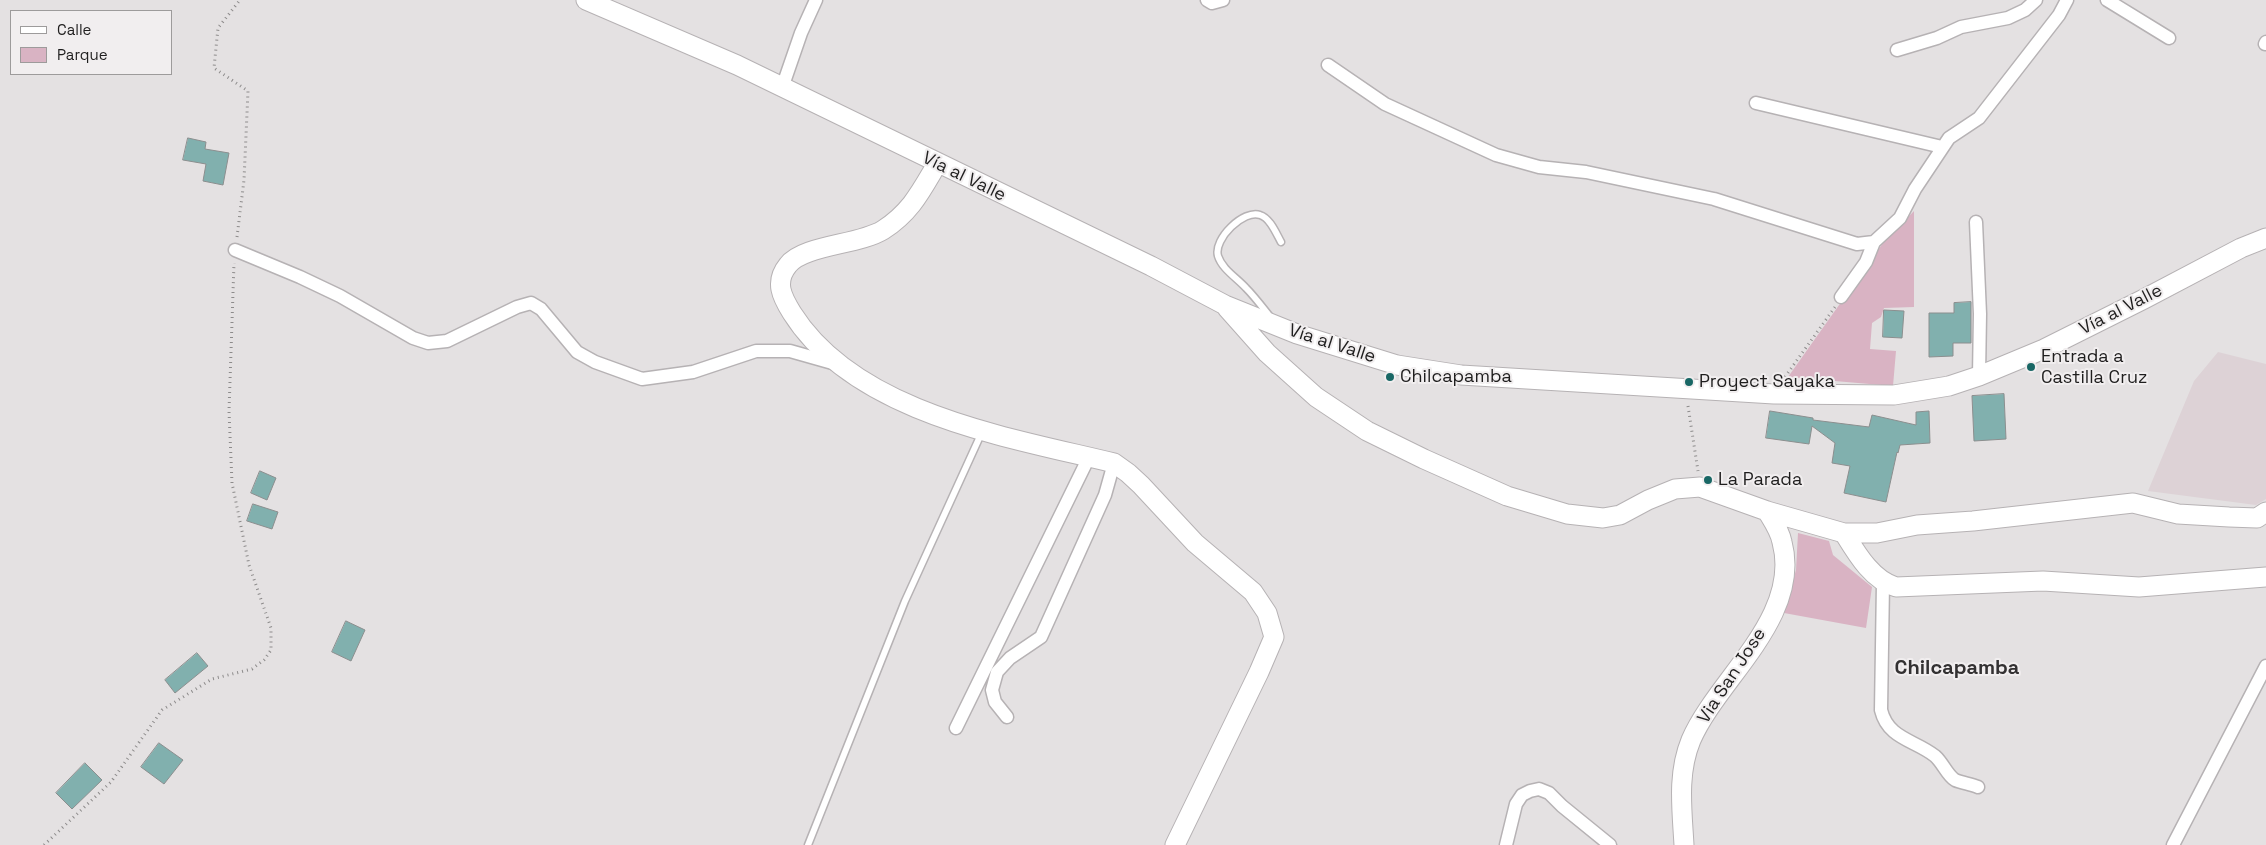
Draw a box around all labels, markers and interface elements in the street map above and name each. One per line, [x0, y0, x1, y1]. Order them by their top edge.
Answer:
legend [10, 10, 172, 75]
text: Calle [57, 20, 92, 39]
text: Parque [57, 45, 108, 64]
street label: Vía al Valle [919, 148, 1009, 206]
street label: Vía al Valle [2076, 280, 2166, 340]
street label: Vía al Valle [1286, 320, 1378, 368]
place label: Entrada a Castilla Cruz [2041, 346, 2147, 388]
marker: Entrada a Castilla Cruz [2025, 361, 2037, 373]
place label: Chilcapamba [1400, 366, 1512, 388]
marker: Chilcapamba [1384, 371, 1396, 383]
place label: Proyect Sayaka [1699, 371, 1835, 393]
marker: Proyect Sayaka [1683, 376, 1695, 388]
place label: La Parada [1718, 469, 1802, 491]
marker: La Parada [1702, 474, 1714, 486]
street label: Via San Jose [1693, 624, 1771, 728]
district label: Chilcapamba [1895, 657, 2019, 681]

